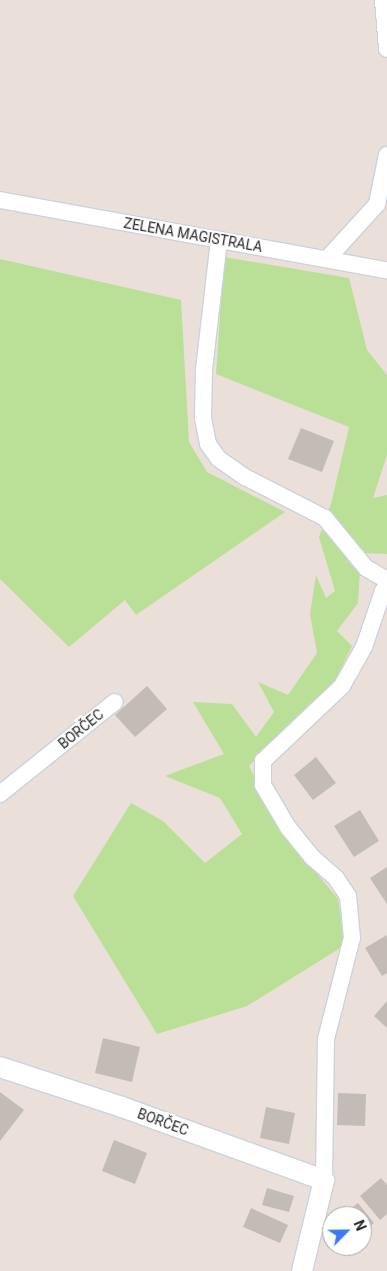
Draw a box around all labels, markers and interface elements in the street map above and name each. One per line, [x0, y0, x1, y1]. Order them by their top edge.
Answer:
street label: ZELENA MAGISTRALA [122, 215, 264, 255]
street label: BORČEC [55, 706, 107, 752]
street label: BORČEC [135, 1105, 191, 1139]
north arrow [322, 1206, 372, 1256]
text: N [351, 1218, 369, 1233]

